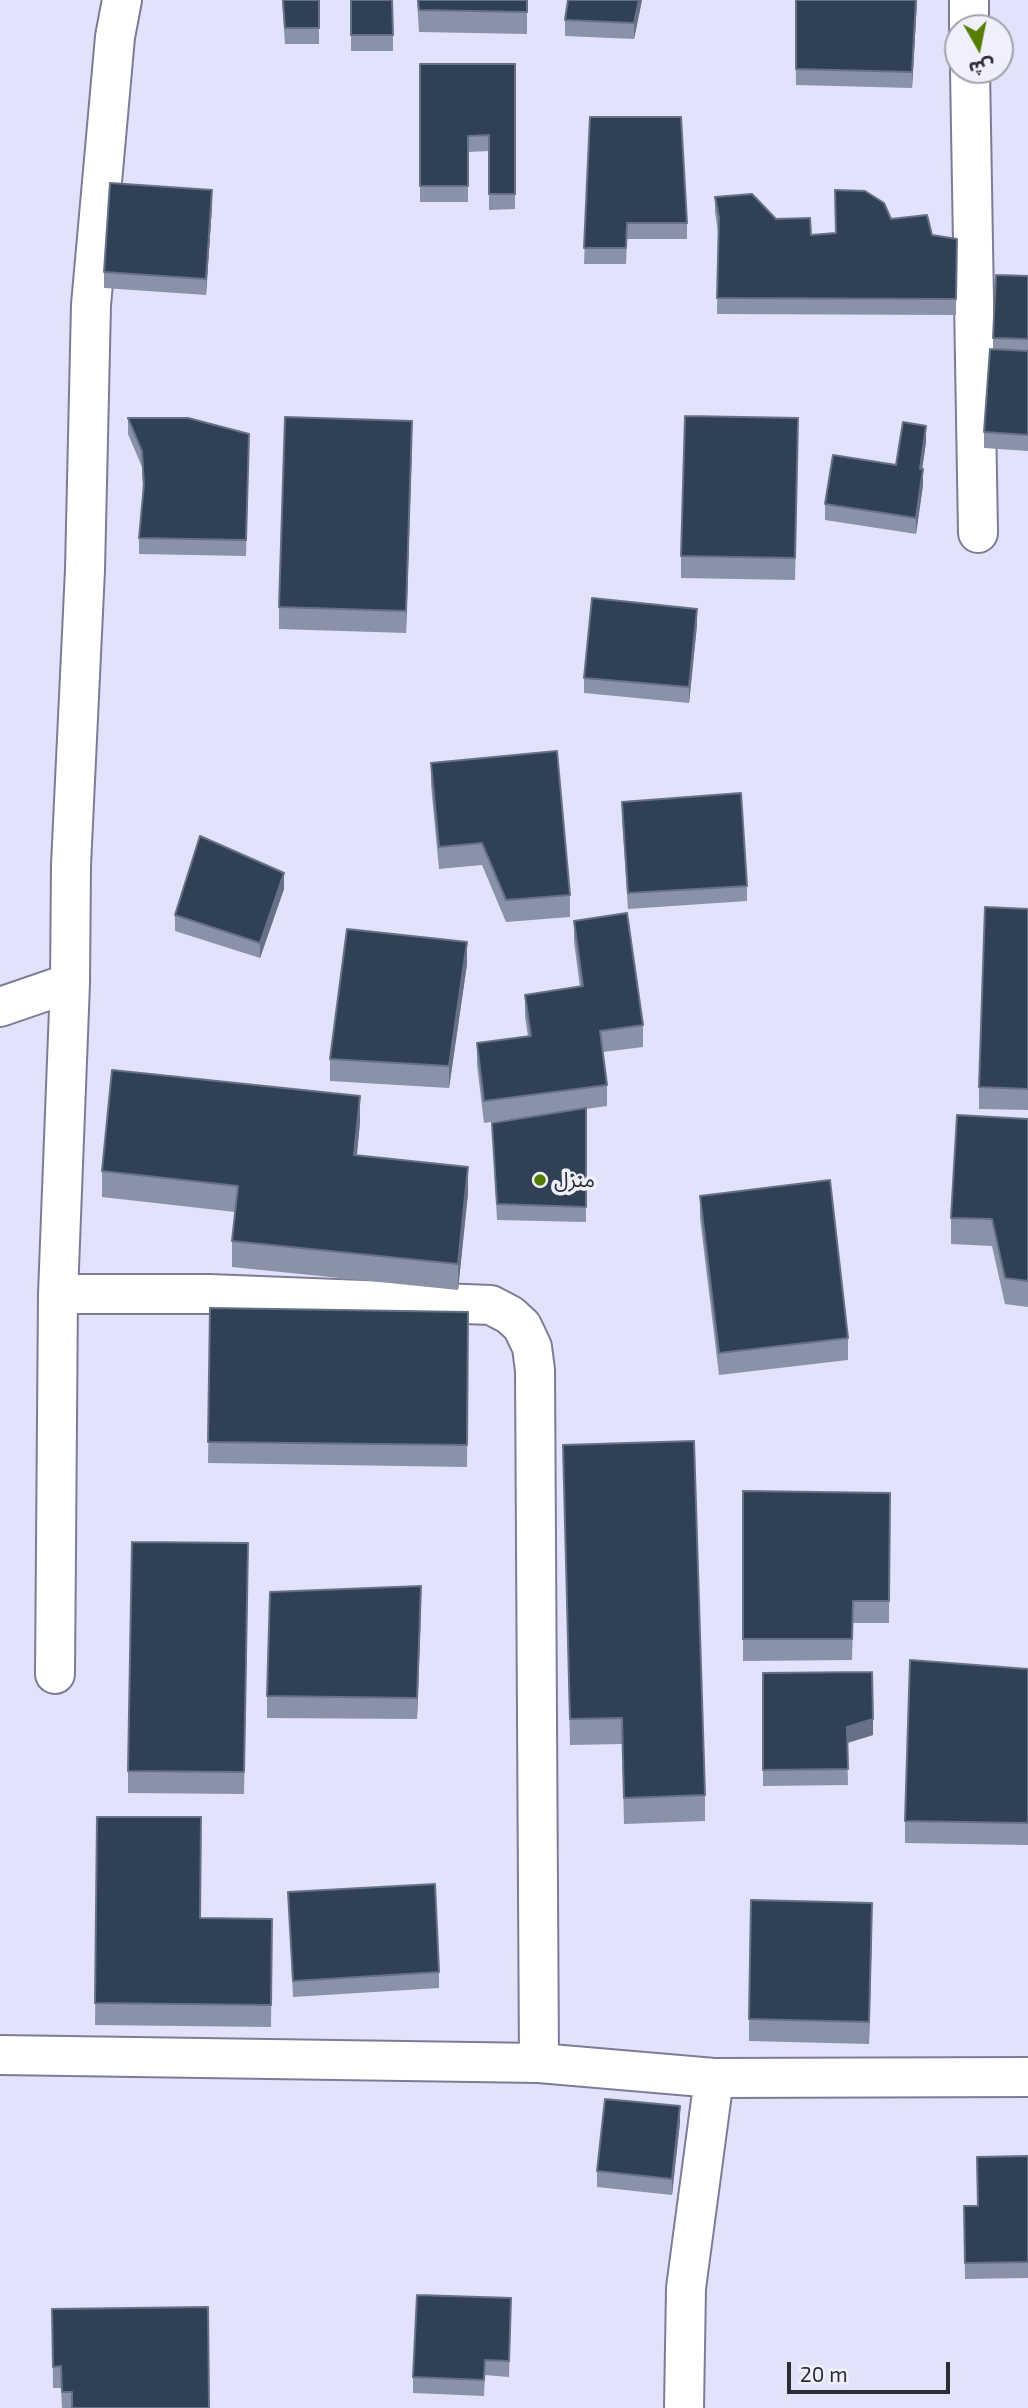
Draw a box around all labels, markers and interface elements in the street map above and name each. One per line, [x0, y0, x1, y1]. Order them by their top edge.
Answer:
north arrow [944, 14, 1014, 84]
text: ش [967, 55, 997, 82]
place label: منزل [554, 1167, 595, 1193]
marker: منزل [532, 1172, 548, 1188]
scale bar [790, 2348, 953, 2392]
text: 20 m [800, 2361, 848, 2386]

